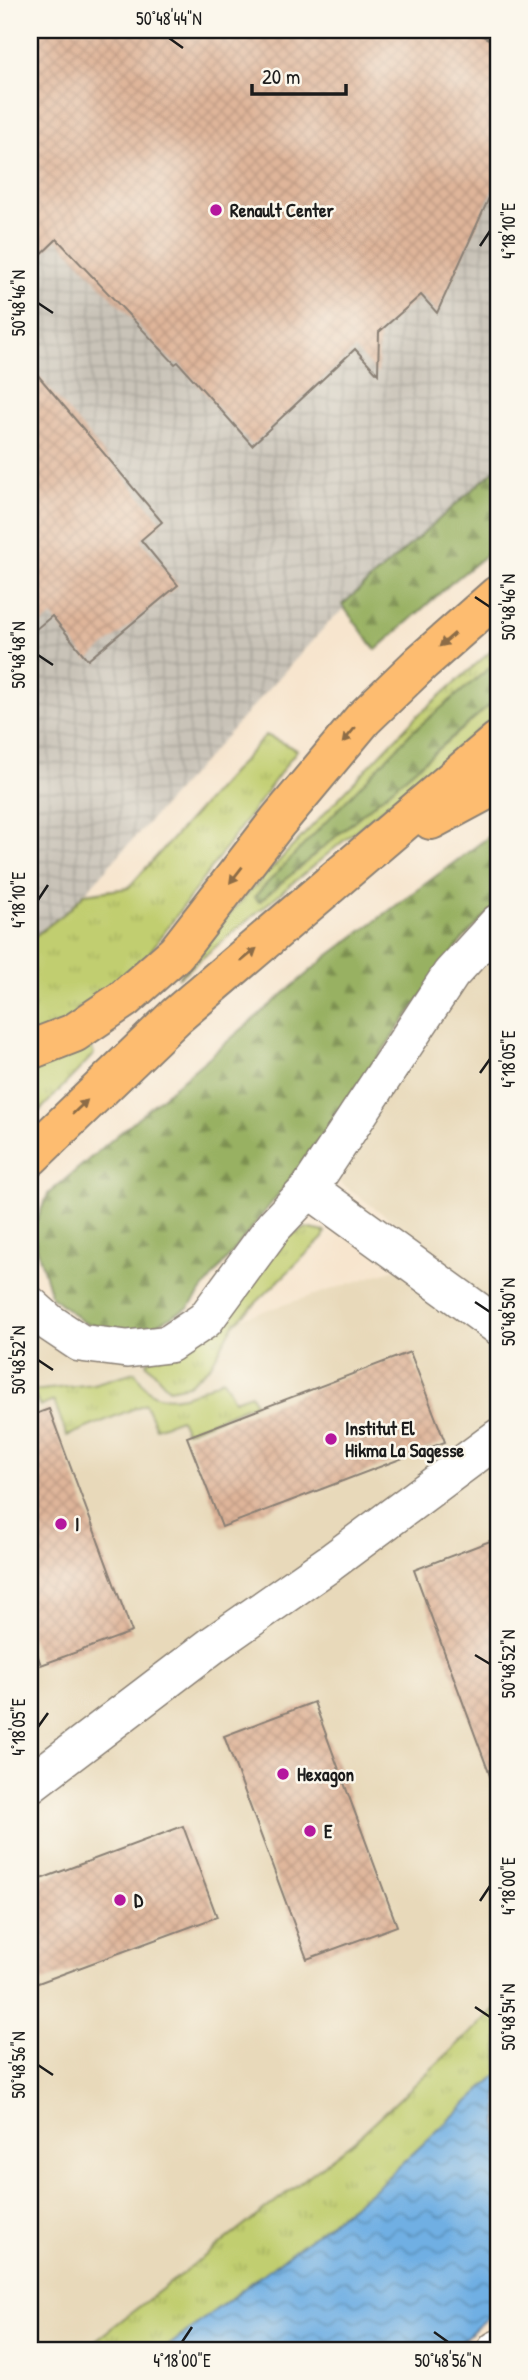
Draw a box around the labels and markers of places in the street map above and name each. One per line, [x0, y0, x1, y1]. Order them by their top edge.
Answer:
place label: Renault Center [230, 197, 334, 223]
marker: Renault Center [208, 202, 224, 218]
place label: Institut El Hikma La Sagesse [345, 1415, 464, 1464]
marker: Institut El Hikma La Sagesse [323, 1431, 339, 1447]
place label: I [75, 1511, 79, 1537]
marker: I [53, 1516, 69, 1532]
place label: Hexagon [297, 1761, 355, 1788]
marker: Hexagon [275, 1766, 291, 1782]
place label: E [324, 1818, 333, 1844]
marker: E [302, 1823, 318, 1839]
place label: D [134, 1887, 144, 1913]
marker: D [112, 1892, 128, 1908]

